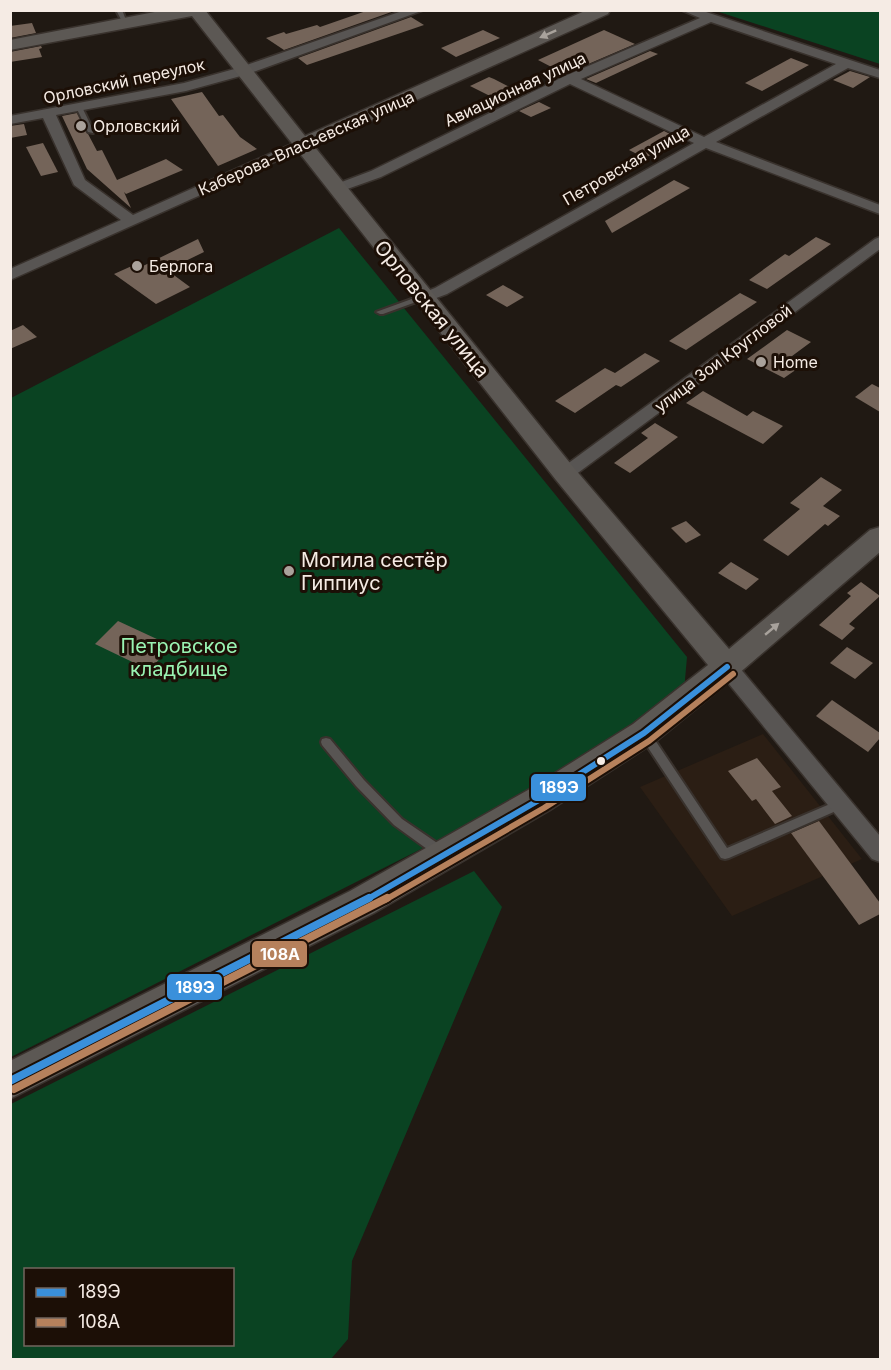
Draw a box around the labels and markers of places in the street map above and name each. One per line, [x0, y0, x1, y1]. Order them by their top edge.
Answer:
place label: Орловский [93, 116, 180, 136]
marker: Орловский [74, 119, 88, 133]
place label: Берлога [149, 256, 213, 276]
marker: Берлога [130, 259, 144, 273]
place label: Home [773, 352, 818, 372]
marker: Home [754, 355, 768, 369]
place label: Могила сестёр Гиппиус [301, 548, 448, 595]
marker: Могила сестёр Гиппиус [282, 564, 296, 578]
unlabelled marker [595, 755, 607, 767]

